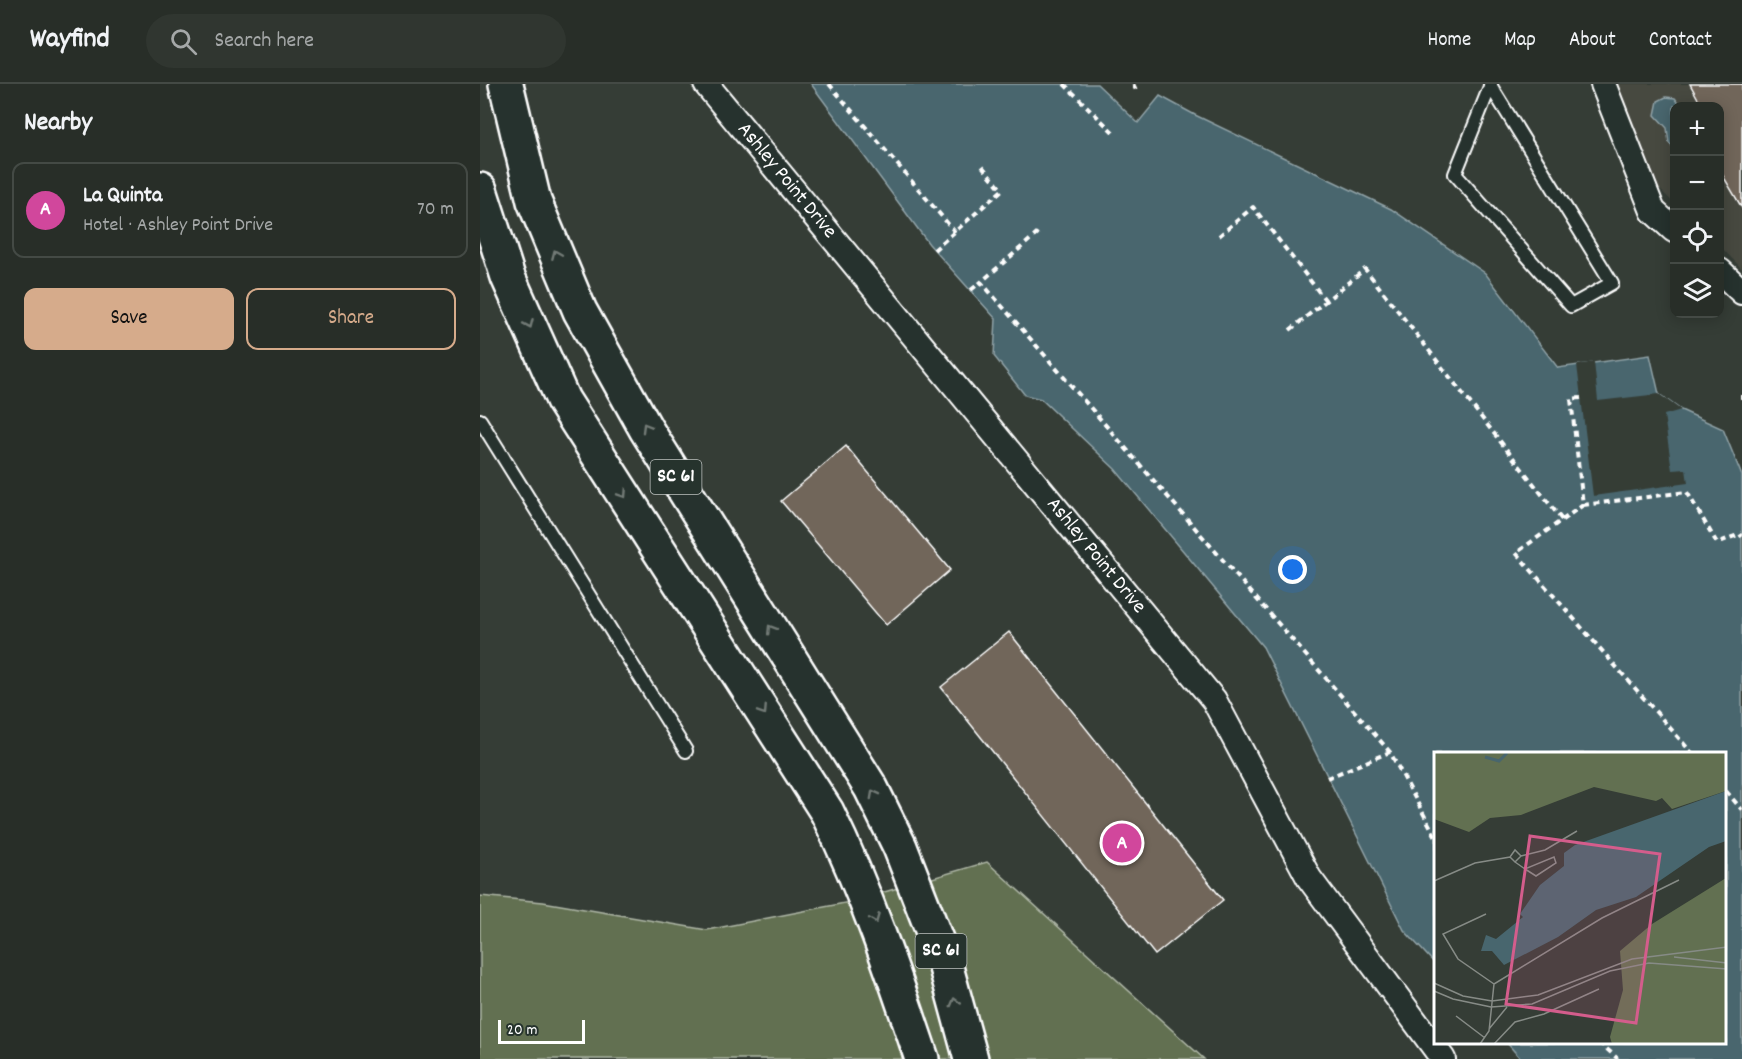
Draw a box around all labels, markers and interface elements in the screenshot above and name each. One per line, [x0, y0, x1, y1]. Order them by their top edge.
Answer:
search box [146, 14, 566, 68]
text: Wayfind [30, 21, 110, 61]
icon: search [167, 25, 200, 58]
text: Search here [215, 26, 314, 57]
text: Home [1427, 26, 1471, 56]
text: Map [1504, 26, 1536, 56]
text: About [1569, 26, 1616, 56]
text: Contact [1649, 26, 1712, 56]
map controls [1670, 102, 1724, 318]
button: + [1670, 102, 1724, 156]
text: Nearby [24, 105, 92, 142]
street label: Ashley Point Drive [729, 116, 843, 246]
button: − [1670, 156, 1724, 210]
text: La Quinta [83, 181, 162, 212]
text: A [40, 196, 51, 224]
text: 70 m [417, 196, 454, 224]
button: locate [1670, 210, 1724, 264]
text: Hotel · Ashley Point Drive [83, 212, 273, 240]
one-way arrow [551, 250, 563, 261]
button: layers [1670, 264, 1724, 318]
button: Save [24, 288, 234, 350]
button: Share [246, 288, 456, 350]
one-way arrow [522, 318, 534, 329]
one-way arrow [641, 423, 653, 434]
road number: SC 61 [650, 460, 702, 494]
one-way arrow [616, 488, 628, 498]
street label: Ashley Point Drive [1038, 491, 1152, 621]
your location [1278, 555, 1307, 584]
one-way arrow [767, 625, 778, 636]
one-way arrow [755, 705, 767, 715]
inset map [1434, 752, 1727, 1044]
one-way arrow [870, 790, 881, 801]
pin: A [1102, 820, 1142, 866]
one-way arrow [868, 913, 880, 924]
road number: SC 61 [916, 934, 966, 968]
one-way arrow [950, 997, 963, 1007]
scale bar [498, 1017, 585, 1044]
text: 20 m [507, 1019, 537, 1042]

